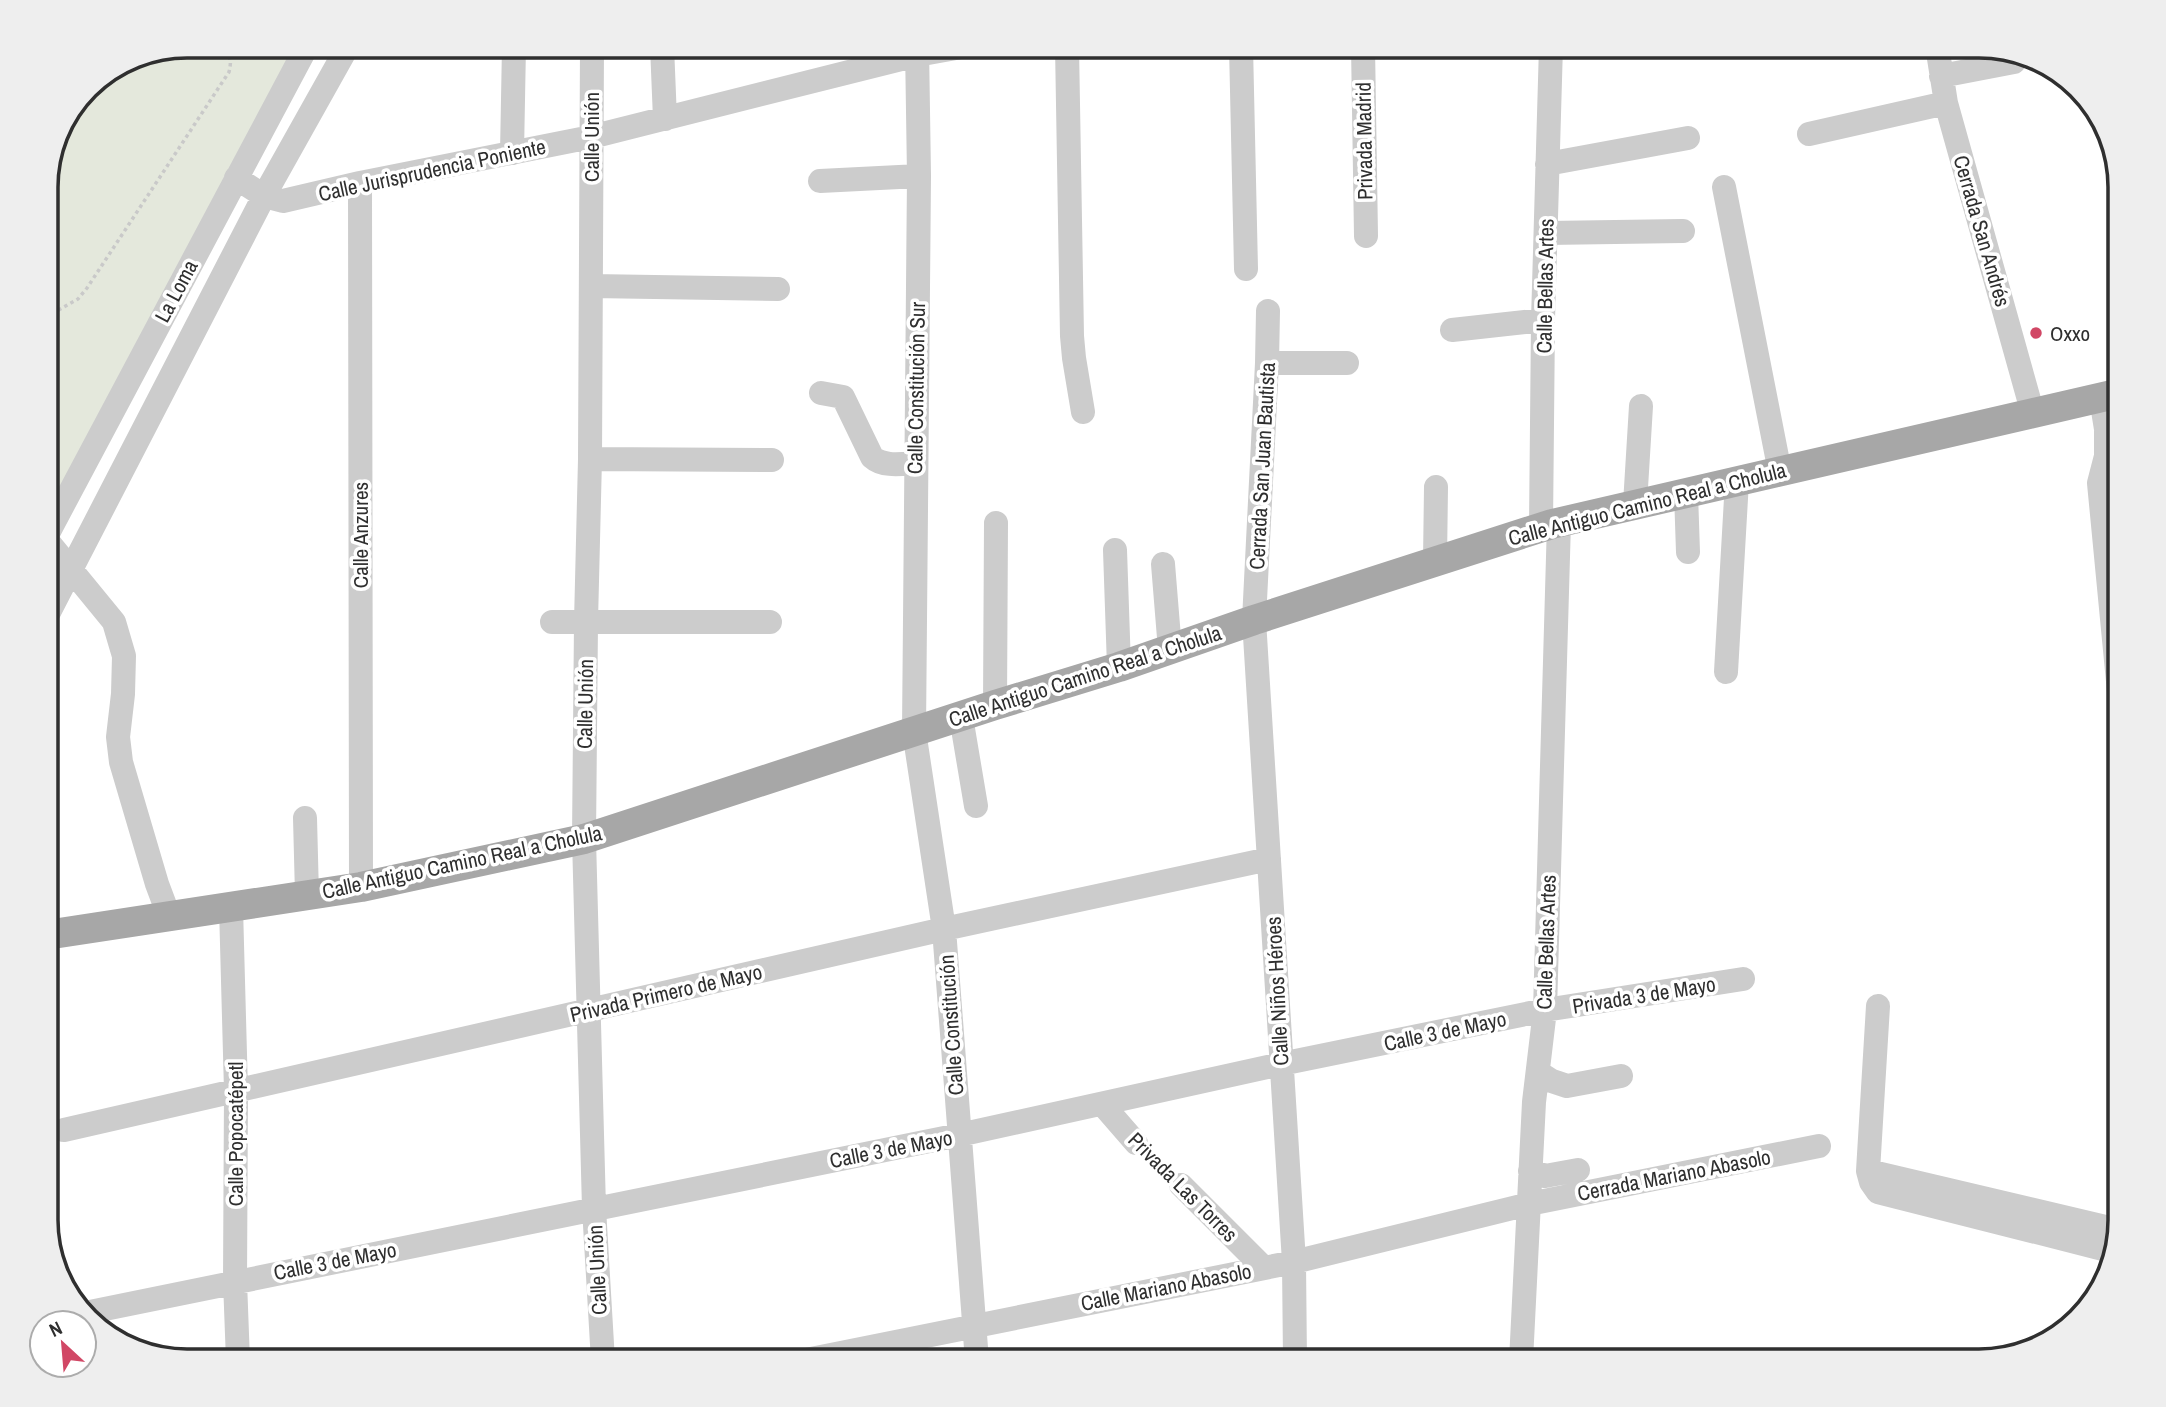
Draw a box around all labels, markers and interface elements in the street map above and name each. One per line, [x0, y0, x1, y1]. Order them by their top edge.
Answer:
street label: Privada Madrid [1348, 82, 1380, 200]
street label: Calle Unión [577, 92, 606, 182]
street label: Calle Jurisprudencia Poniente [316, 132, 548, 208]
street label: Cerrada San Andrés [1947, 152, 2017, 310]
street label: Calle Bellas Artes [1529, 218, 1561, 354]
street label: La Loma [147, 254, 205, 327]
street label: Calle Constitución Sur [900, 301, 932, 474]
place label: Oxxo [2050, 319, 2090, 348]
marker: Oxxo [2028, 325, 2044, 341]
street label: Cerrada San Juan Bautista [1242, 361, 1282, 570]
street label: Calle Antiguo Camino Real a Cholula [1505, 455, 1789, 553]
street label: Calle Anzures [346, 482, 375, 588]
street label: Calle Antiguo Camino Real a Cholula [945, 618, 1226, 734]
street label: Calle Unión [570, 659, 600, 749]
street label: Calle Antiguo Camino Real a Cholula [319, 818, 605, 906]
street label: Calle Bellas Artes [1529, 874, 1563, 1010]
street label: Calle Niños Héroes [1259, 916, 1295, 1066]
street label: Calle Constitución [932, 954, 970, 1096]
street label: Privada Primero de Mayo [567, 957, 765, 1029]
street label: Privada 3 de Mayo [1570, 969, 1718, 1021]
street label: Calle 3 de Mayo [1381, 1004, 1509, 1058]
street label: Calle Popocatépetl [221, 1062, 250, 1206]
street label: Calle 3 de Mayo [827, 1123, 955, 1175]
street label: Privada Las Torres [1122, 1126, 1244, 1248]
street label: Cerrada Mariano Abasolo [1575, 1142, 1773, 1208]
street label: Calle Unión [580, 1224, 614, 1316]
street label: Calle 3 de Mayo [271, 1235, 399, 1287]
street label: Calle Mariano Abasolo [1078, 1256, 1254, 1318]
north arrow [28, 1309, 98, 1379]
text: N [45, 1315, 66, 1343]

